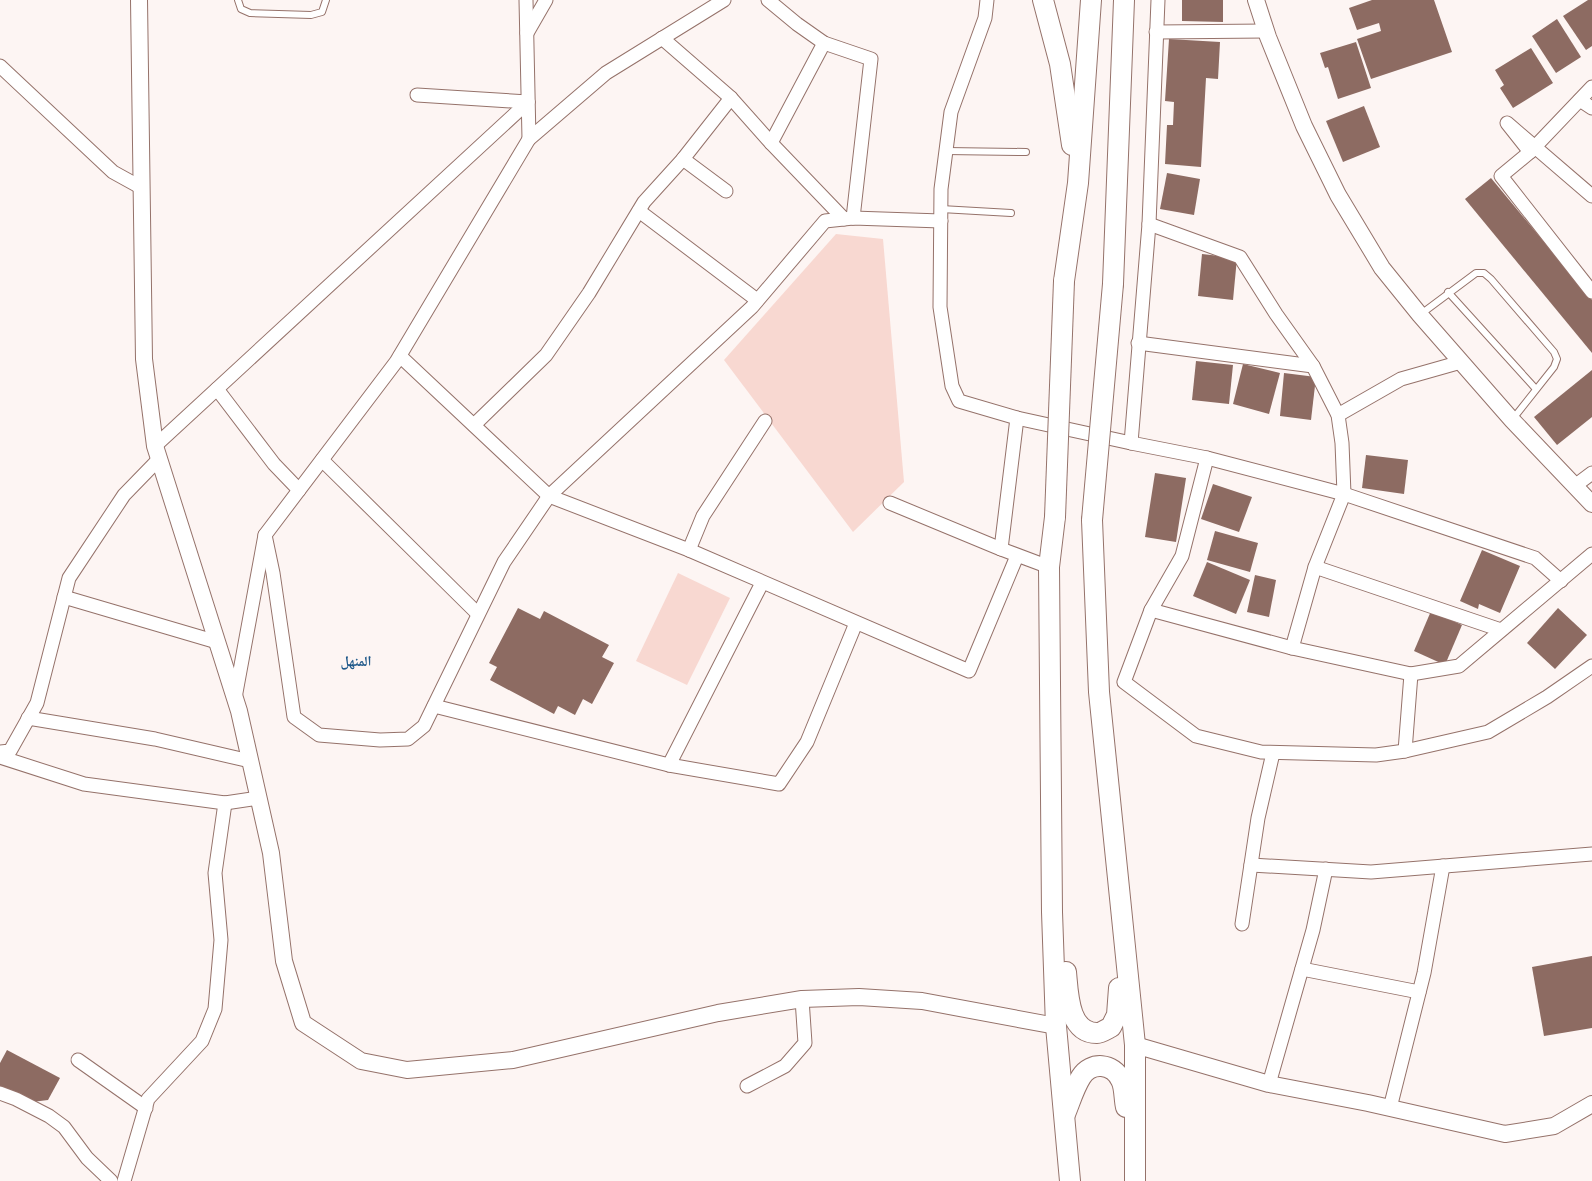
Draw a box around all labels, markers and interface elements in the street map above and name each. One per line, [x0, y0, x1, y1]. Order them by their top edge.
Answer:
district label: المنهل [340, 653, 372, 670]

